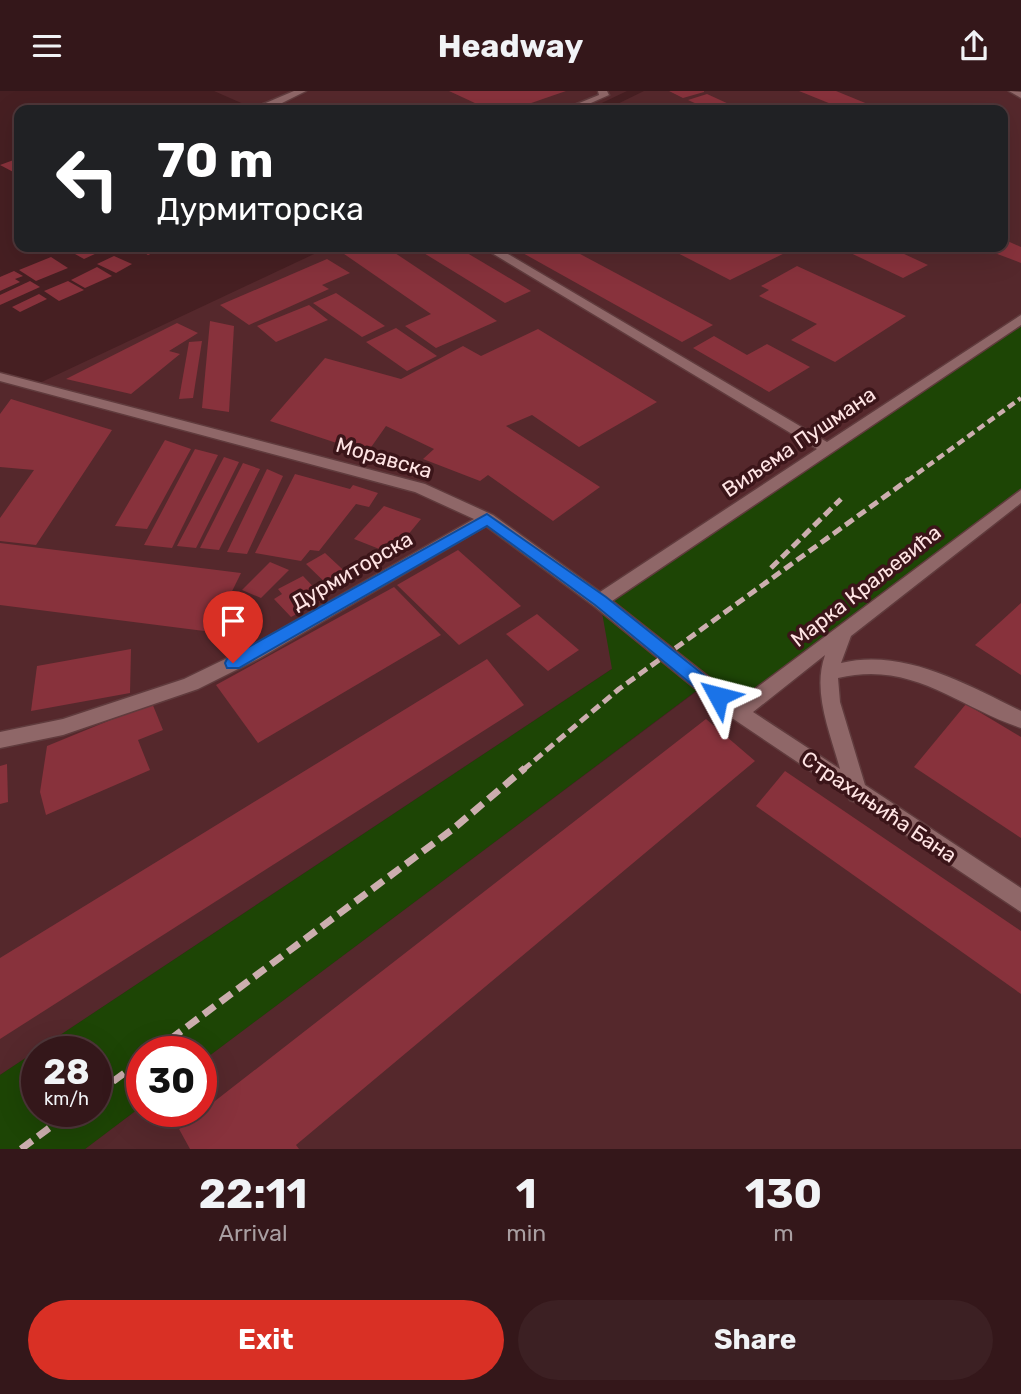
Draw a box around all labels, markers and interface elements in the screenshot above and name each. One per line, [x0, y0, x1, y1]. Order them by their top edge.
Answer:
icon: menu [28, 27, 66, 65]
text: Headway [438, 27, 583, 65]
icon: share [955, 27, 993, 65]
text: 70 m [157, 131, 274, 189]
icon: left [42, 133, 133, 224]
text: Дурмиторска [157, 190, 364, 228]
street label: Виљема Пушмана [717, 381, 880, 502]
street label: Моравска [333, 432, 435, 483]
street label: Марка Краљевића [786, 519, 946, 652]
street label: Дурмиторска [287, 526, 417, 615]
pin [203, 591, 263, 663]
icon: arrive [214, 602, 252, 640]
position arrow [681, 659, 755, 733]
street label: Страхињића Бана [797, 745, 962, 868]
speed limit sign: 30 [126, 1036, 217, 1127]
text: 28 [43, 1051, 90, 1093]
text: km/h [44, 1088, 89, 1110]
text: 22:11 [199, 1169, 307, 1219]
text: 1 [516, 1169, 537, 1219]
text: 130 [745, 1169, 822, 1219]
text: Arrival [219, 1219, 288, 1247]
text: min [506, 1219, 546, 1247]
text: m [773, 1219, 794, 1247]
button: Exit [28, 1300, 504, 1380]
button: Share [518, 1300, 993, 1380]

